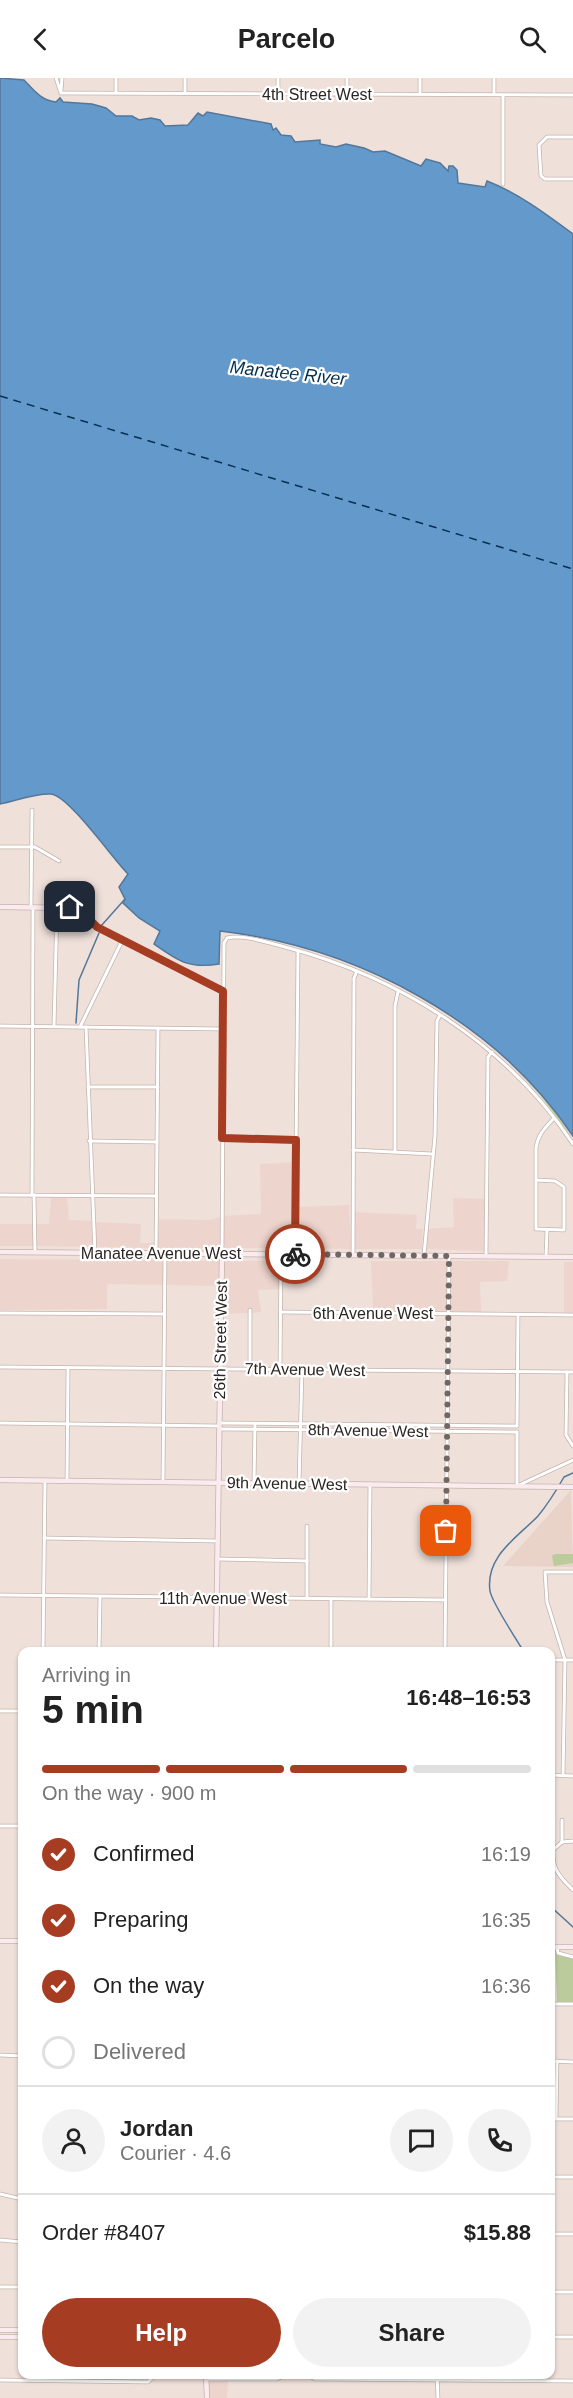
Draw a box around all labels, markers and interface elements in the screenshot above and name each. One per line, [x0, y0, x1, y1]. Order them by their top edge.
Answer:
icon: back [24, 23, 57, 56]
icon: search [516, 23, 549, 56]
text: Parcelo [238, 24, 335, 54]
street label: 4th Street West [262, 86, 373, 103]
water label: Manatee River [229, 357, 348, 389]
pin [44, 881, 95, 932]
icon: home [53, 890, 86, 923]
courier [265, 1224, 325, 1284]
icon: bike [279, 1238, 312, 1271]
street label: Manatee Avenue West [81, 1245, 242, 1262]
street label: 26th Street West [211, 1280, 230, 1400]
street label: 6th Avenue West [313, 1305, 434, 1322]
street label: 7th Avenue West [245, 1360, 366, 1379]
street label: 8th Avenue West [308, 1421, 429, 1440]
street label: 9th Avenue West [227, 1474, 348, 1493]
pin [420, 1505, 471, 1556]
icon: bag [429, 1514, 462, 1547]
street label: 11th Avenue West [159, 1590, 288, 1607]
text: Arriving in [42, 1664, 131, 1686]
text: 16:48–16:53 [406, 1685, 531, 1710]
text: 5 min [42, 1688, 144, 1731]
text: On the way · 900 m [42, 1782, 217, 1804]
icon: check [42, 1838, 75, 1871]
text: Confirmed [93, 1841, 194, 1866]
text: 16:19 [481, 1843, 531, 1865]
icon: check [42, 1904, 75, 1937]
text: Preparing [93, 1907, 188, 1932]
text: 16:35 [481, 1909, 531, 1931]
icon: check [42, 1970, 75, 2003]
text: On the way [93, 1973, 204, 1998]
text: 16:36 [481, 1975, 531, 1997]
text: Delivered [93, 2039, 186, 2064]
button: person [42, 2109, 105, 2172]
button: chat [390, 2109, 453, 2172]
button: phone [468, 2109, 531, 2172]
text: Jordan [120, 2116, 193, 2141]
text: Courier · 4.6 [120, 2142, 231, 2164]
text: Order #8407 [42, 2220, 166, 2245]
text: $15.88 [464, 2220, 531, 2245]
button: Help [42, 2298, 281, 2367]
button: Share [293, 2298, 531, 2367]

